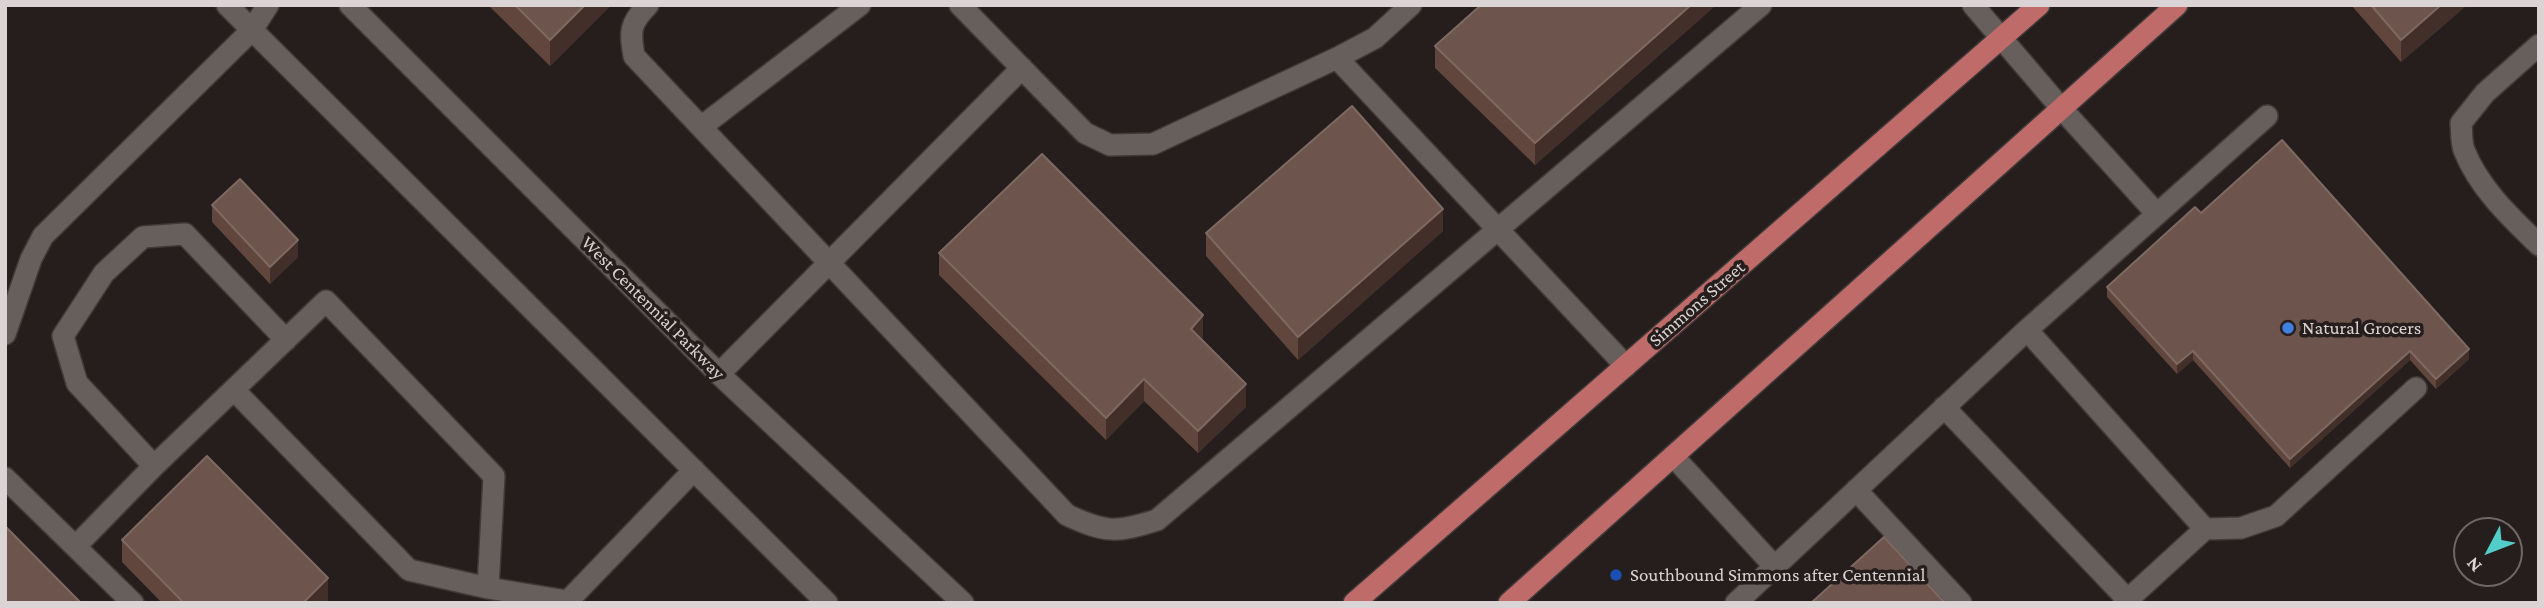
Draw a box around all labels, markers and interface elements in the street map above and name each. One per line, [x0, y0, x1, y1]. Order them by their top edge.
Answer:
street label: West Centennial Parkway [576, 231, 730, 385]
street label: Simmons Street [1644, 256, 1750, 352]
place label: Natural Grocers [2302, 317, 2421, 339]
marker: Natural Grocers [2280, 320, 2296, 336]
north arrow [2453, 517, 2523, 587]
text: N [2461, 553, 2486, 577]
place label: Southbound Simmons after Centennial [1630, 564, 1926, 586]
marker: Southbound Simmons after Centennial [1608, 567, 1624, 583]

